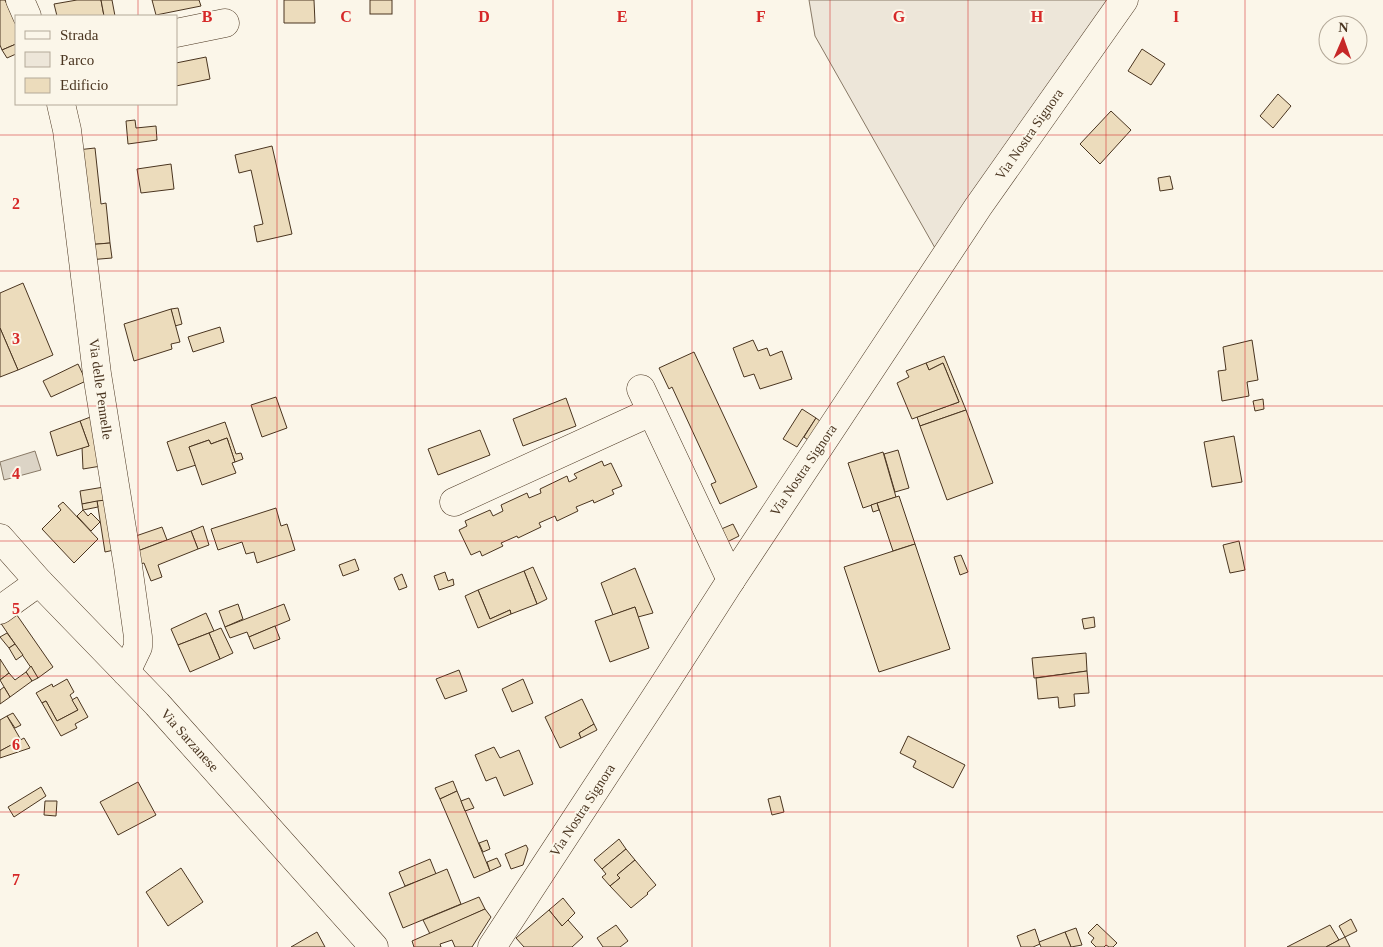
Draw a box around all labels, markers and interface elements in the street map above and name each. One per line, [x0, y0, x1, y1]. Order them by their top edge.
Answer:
text: B [202, 8, 213, 25]
text: C [340, 8, 352, 25]
text: D [478, 8, 490, 25]
text: E [617, 8, 627, 25]
text: F [756, 8, 766, 25]
text: G [893, 8, 906, 25]
text: H [1031, 8, 1044, 25]
text: I [1173, 8, 1179, 25]
legend [15, 15, 178, 105]
north arrow [1318, 15, 1368, 65]
text: N [1338, 20, 1349, 35]
text: Strada [60, 27, 99, 43]
text: Parco [60, 52, 94, 68]
text: Edificio [60, 77, 108, 93]
street label: Via Nostra Signora [993, 85, 1067, 183]
text: 2 [12, 195, 20, 212]
text: 3 [12, 330, 20, 347]
street label: Via delle Pennelle [86, 338, 115, 441]
street label: Via Nostra Signora [767, 421, 840, 519]
text: 4 [12, 465, 20, 482]
text: 5 [12, 600, 20, 617]
street label: Via Sarzanese [158, 706, 222, 775]
text: 6 [12, 736, 20, 753]
street label: Via Nostra Signora [547, 761, 618, 859]
text: 7 [12, 871, 20, 888]

